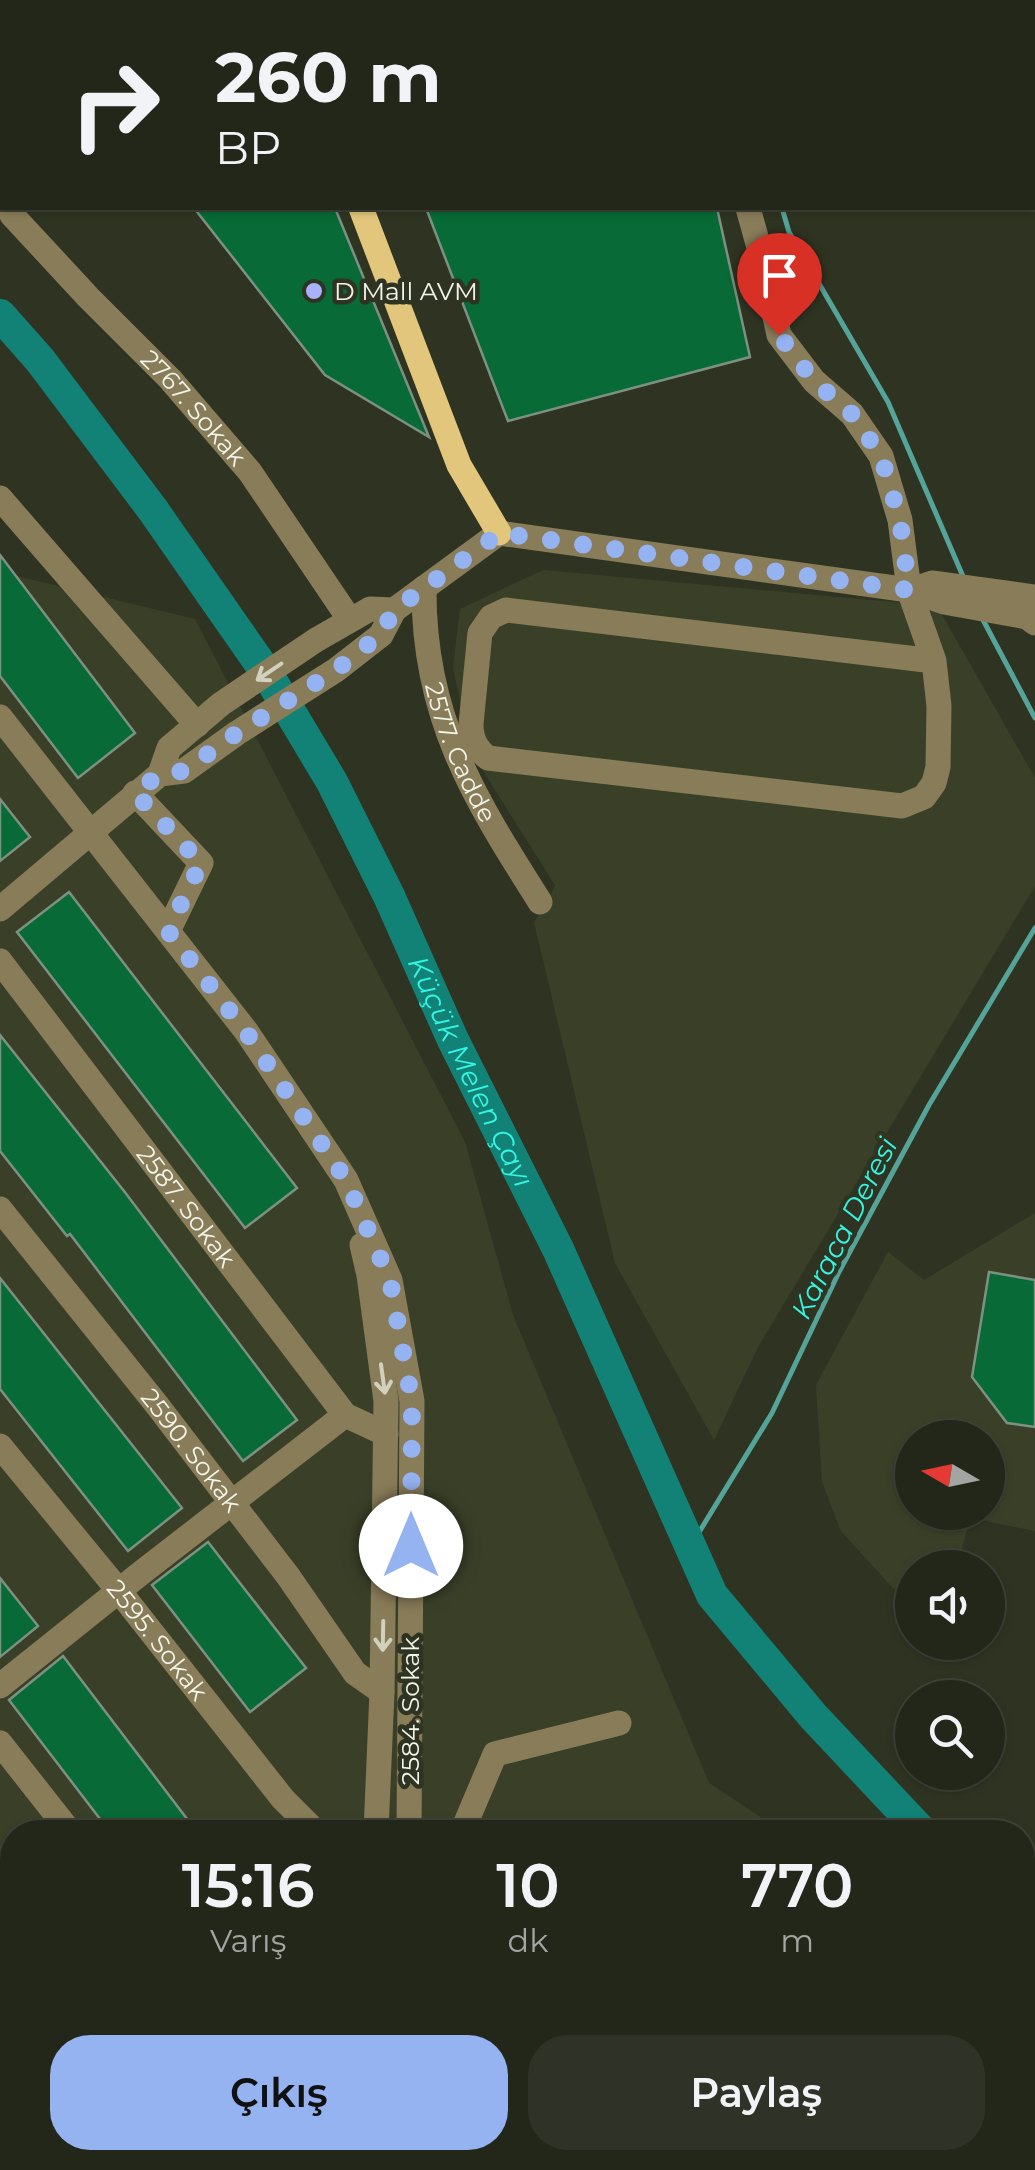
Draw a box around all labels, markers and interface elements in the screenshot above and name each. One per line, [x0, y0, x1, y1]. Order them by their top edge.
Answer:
text: 260 m [215, 34, 442, 120]
icon: right [50, 40, 180, 170]
text: BP [215, 120, 281, 175]
pin [737, 233, 822, 336]
icon: arrive [752, 248, 807, 303]
place label: D Mall AVM [334, 276, 478, 306]
marker: D Mall AVM [303, 280, 325, 302]
street label: 2767. Sokak [135, 344, 253, 472]
one-way arrow [255, 661, 283, 682]
street label: 2577. Cadde [419, 679, 503, 828]
water label: Küçük Melen Çayı [401, 951, 541, 1193]
water label: Karaca Deresi [784, 1131, 905, 1324]
street label: 2587. Sokak [131, 1139, 242, 1273]
one-way arrow [375, 1362, 393, 1394]
street label: 2590. Sokak [135, 1383, 248, 1518]
north arrow [895, 1420, 1005, 1530]
map controls [895, 1420, 1005, 1790]
position arrow [359, 1494, 463, 1598]
button: sound [895, 1550, 1005, 1660]
street label: 2595. Sokak [101, 1574, 214, 1706]
one-way arrow [373, 1620, 392, 1652]
street label: 2584. Sokak [395, 1637, 425, 1785]
button: search [895, 1680, 1005, 1790]
text: 15:16 [182, 1849, 315, 1922]
text: 10 [496, 1849, 560, 1922]
text: 770 [741, 1849, 853, 1922]
text: Varış [210, 1921, 286, 1960]
text: dk [508, 1921, 548, 1960]
text: m [780, 1921, 814, 1960]
button: Çıkış [50, 2035, 508, 2150]
button: Paylaş [528, 2035, 985, 2150]

